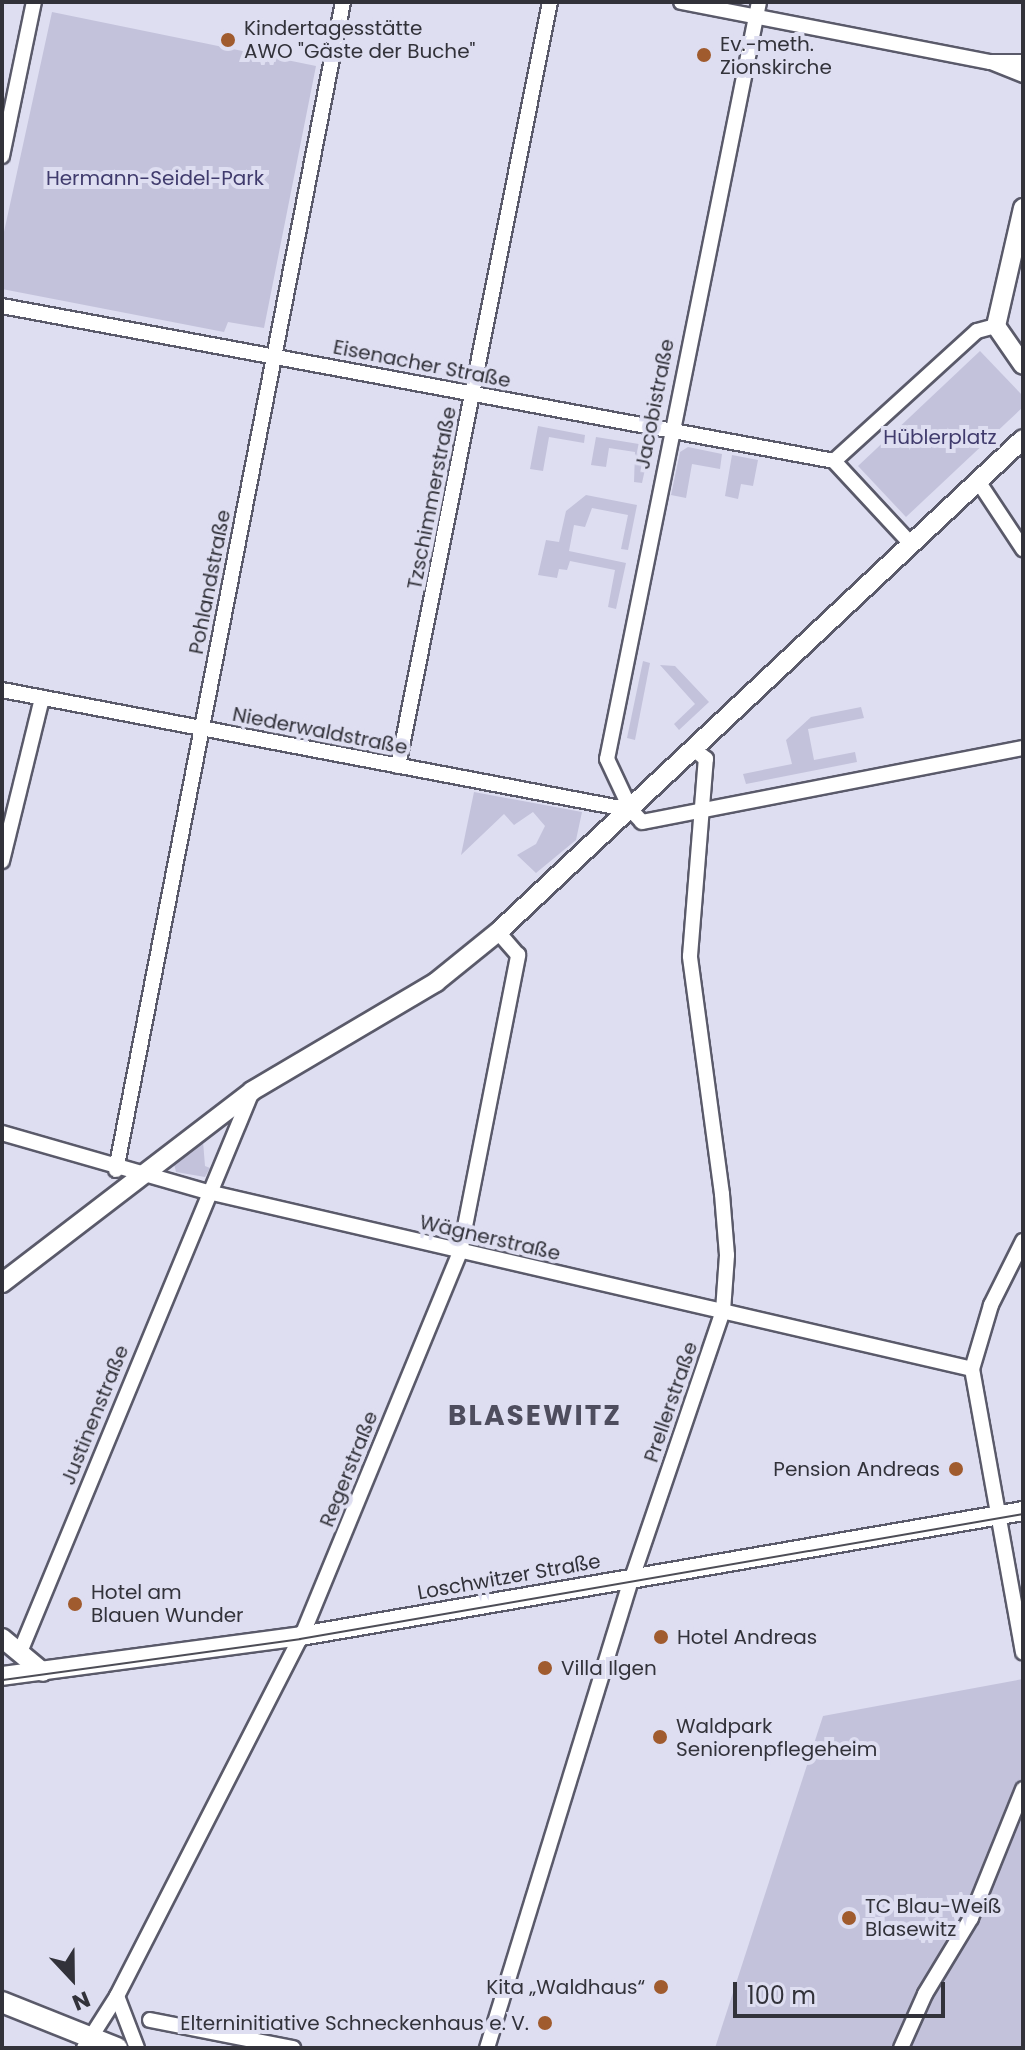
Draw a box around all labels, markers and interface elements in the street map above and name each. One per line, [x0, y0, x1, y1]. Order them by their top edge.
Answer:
place label: Kindertagesstätte AWO "Gäste der Buche" [244, 16, 475, 63]
marker: Kindertagesstätte AWO "Gäste der Buche" [219, 31, 237, 49]
place label: Ev.-meth. Zionskirche [720, 32, 832, 79]
marker: Ev.-meth. Zionskirche [695, 46, 713, 64]
park label: Hermann-Seidel-Park [46, 166, 264, 190]
street label: Eisenacher Straße [331, 335, 513, 393]
street label: Jacobistraße [631, 337, 679, 471]
street label: Tzschimmerstraße [402, 404, 462, 592]
park label: Hüblerplatz [883, 425, 997, 449]
street label: Pohlandstraße [184, 508, 236, 656]
street label: Niederwaldstraße [230, 702, 410, 760]
street label: Wägnerstraße [417, 1210, 563, 1266]
street label: Prellerstraße [639, 1339, 703, 1465]
street label: Justinenstraße [56, 1342, 134, 1488]
district label: BLASEWITZ [448, 1399, 622, 1433]
street label: Regerstraße [315, 1408, 383, 1530]
place label: Pension Andreas [773, 1457, 940, 1481]
marker: Pension Andreas [947, 1460, 965, 1478]
street label: Loschwitzer Straße [415, 1549, 603, 1605]
place label: Hotel am Blauen Wunder [91, 1580, 244, 1627]
marker: Hotel am Blauen Wunder [66, 1595, 84, 1613]
place label: Hotel Andreas [677, 1625, 817, 1649]
marker: Hotel Andreas [652, 1628, 670, 1646]
place label: Villa Ilgen [561, 1656, 657, 1680]
marker: Villa Ilgen [536, 1659, 554, 1677]
place label: Waldpark Seniorenpflegeheim [676, 1714, 877, 1761]
marker: Waldpark Seniorenpflegeheim [651, 1728, 669, 1746]
place label: TC Blau-Weiß Blasewitz [865, 1894, 1002, 1941]
marker: TC Blau-Weiß Blasewitz [840, 1909, 858, 1927]
north arrow [32, 1938, 112, 2018]
scale bar [737, 1966, 949, 2016]
place label: Kita „Waldhaus“ [486, 1975, 645, 1999]
marker: Kita „Waldhaus“ [652, 1978, 670, 1996]
text: 100 m [747, 1979, 816, 2012]
text: N [68, 1983, 95, 2018]
place label: Elterninitiative Schneckenhaus e. V. [180, 2011, 529, 2035]
marker: Elterninitiative Schneckenhaus e. V. [536, 2014, 554, 2032]

